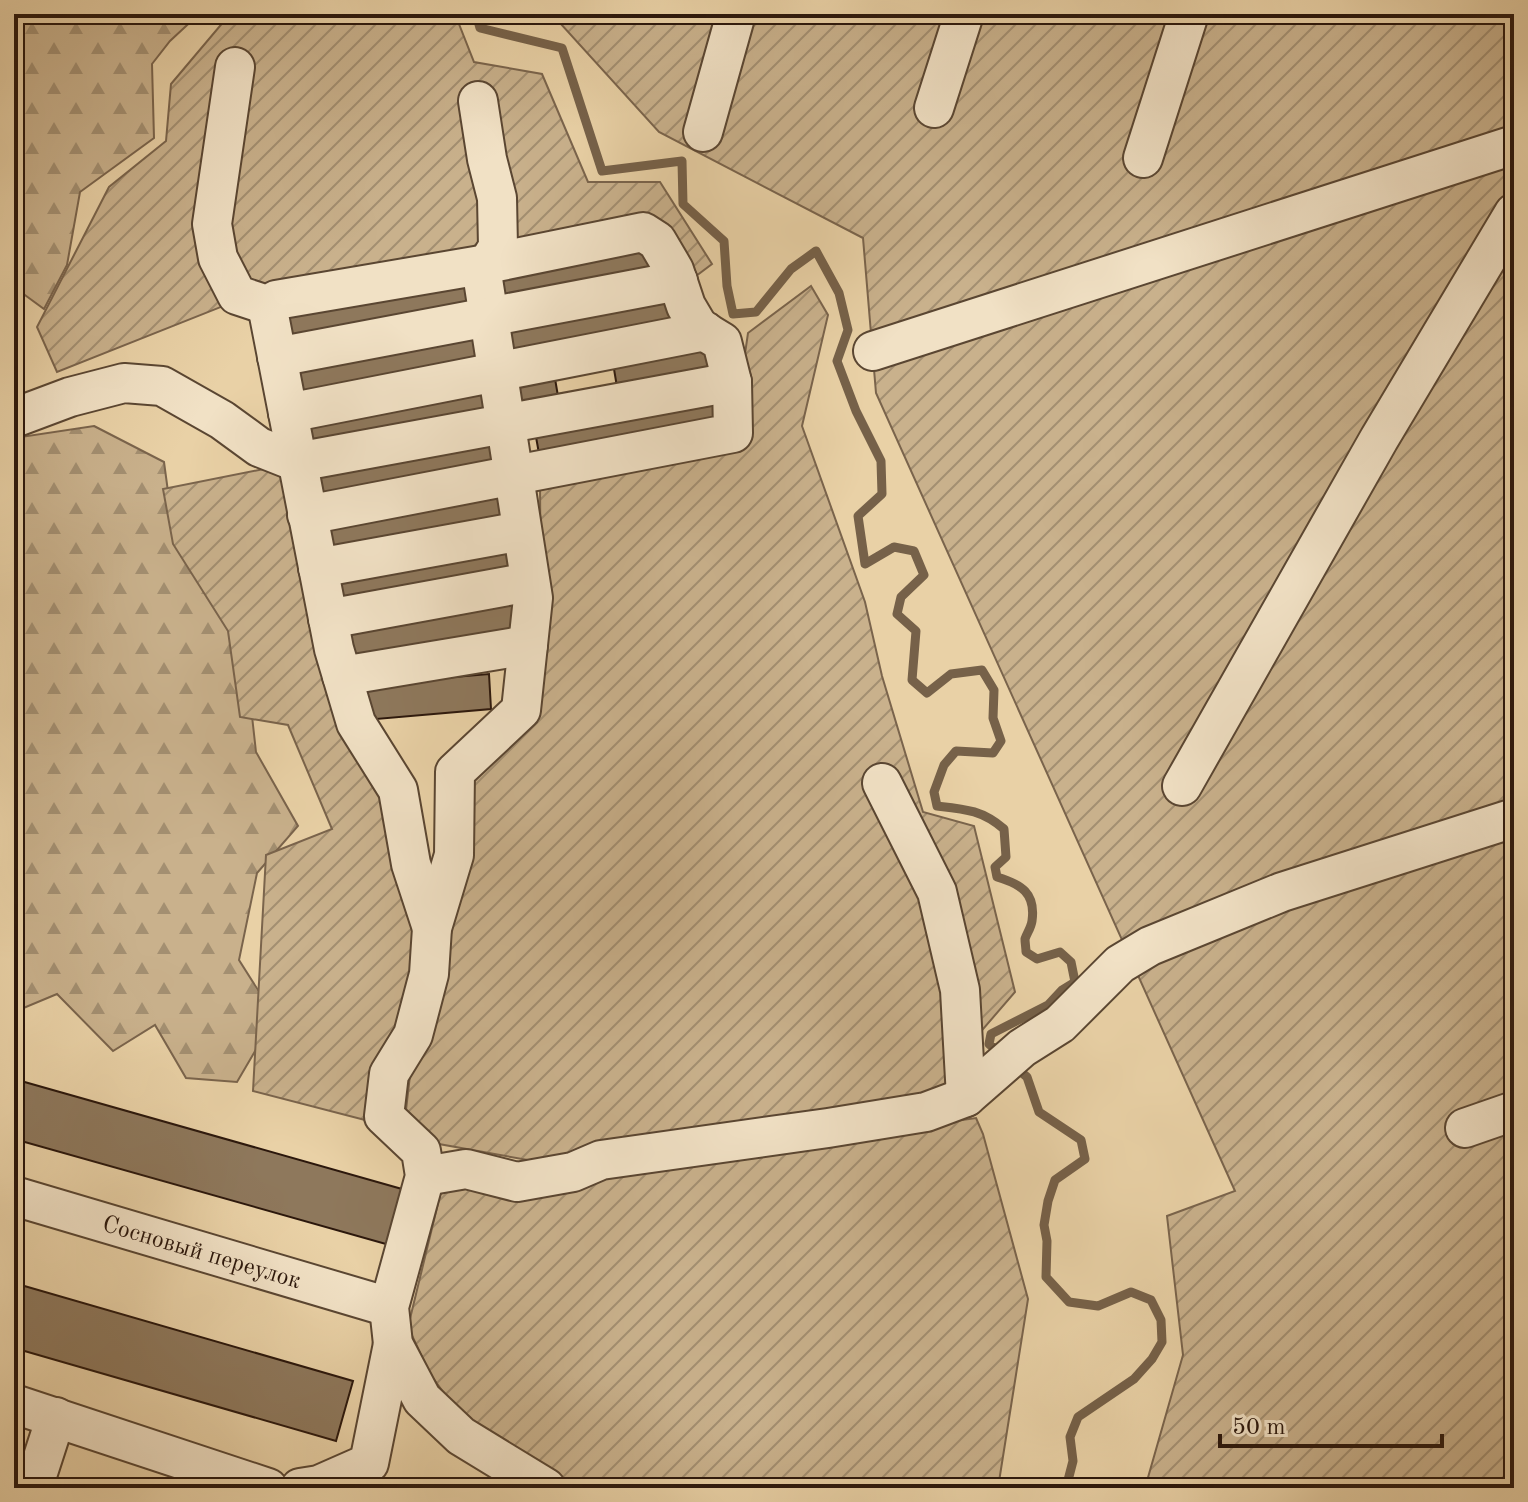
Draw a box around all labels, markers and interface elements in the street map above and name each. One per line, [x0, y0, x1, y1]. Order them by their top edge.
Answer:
street label: Сосновый переулок [99, 1213, 303, 1294]
scale bar [1220, 1398, 1442, 1448]
text: 50 m [1232, 1416, 1286, 1440]

